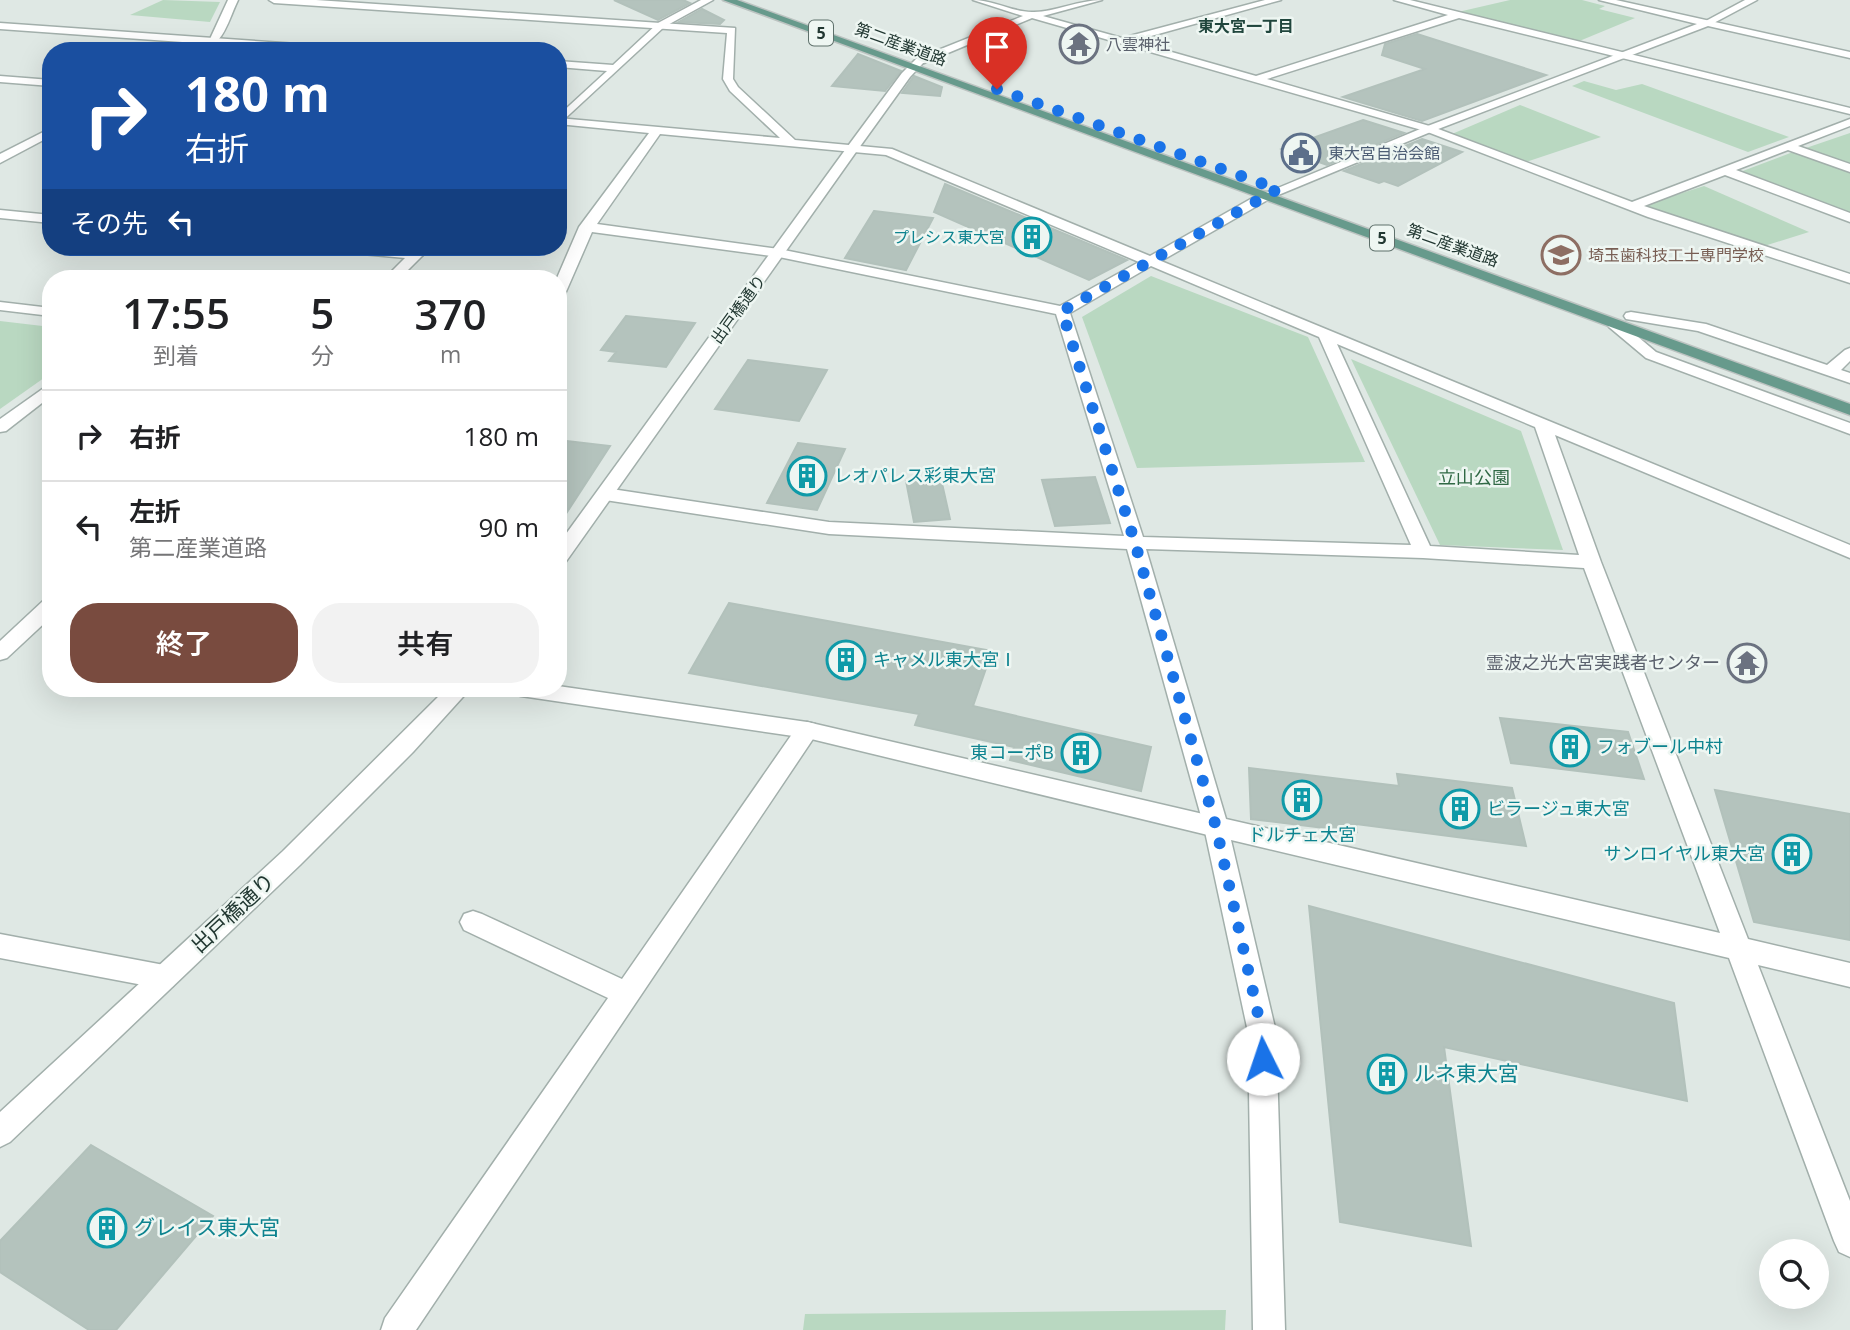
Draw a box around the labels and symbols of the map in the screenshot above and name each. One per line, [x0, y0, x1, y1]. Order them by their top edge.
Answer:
district label: 東大宮一丁目 [1198, 15, 1294, 37]
street label: 第二産業道路 [852, 17, 950, 71]
pin [967, 17, 1027, 89]
road number: 5 [809, 20, 833, 46]
temple icon: 八雲神社 [1058, 23, 1100, 65]
place label: 八雲神社 [1106, 33, 1170, 55]
public building icon: 東大宮自治会館 [1280, 132, 1322, 174]
place label: 東大宮自治会館 [1328, 142, 1440, 164]
building icon: プレシス東大宮 [1011, 216, 1053, 258]
street label: 第二産業道路 [1404, 218, 1502, 272]
place label: プレシス東大宮 [893, 226, 1005, 248]
road number: 5 [1370, 226, 1394, 250]
school or university icon: 埼玉歯科技工士専門学校 [1540, 234, 1582, 276]
place label: 埼玉歯科技工士専門学校 [1588, 244, 1764, 266]
street label: 出戸橋通り [706, 270, 770, 348]
building icon: レオパレス彩東大宮 [786, 455, 828, 497]
place label: レオパレス彩東大宮 [834, 463, 996, 487]
park label: 立山公園 [1438, 465, 1510, 489]
building icon: キャメル東大宮Ⅰ [825, 639, 867, 681]
temple icon: 霊波之光大宮実践者センター [1726, 642, 1768, 684]
place label: キャメル東大宮Ⅰ [873, 647, 1017, 671]
place label: 霊波之光大宮実践者センター [1486, 650, 1720, 674]
building icon: フォブール中村 [1549, 726, 1591, 768]
building icon: 東コーポB [1060, 732, 1102, 774]
place label: フォブール中村 [1597, 734, 1723, 758]
place label: 東コーポB [970, 740, 1054, 764]
building icon: ドルチェ大宮 [1281, 779, 1323, 821]
building icon: ビラージュ東大宮 [1439, 788, 1481, 830]
place label: ビラージュ東大宮 [1487, 796, 1629, 820]
place label: ドルチェ大宮 [1248, 822, 1356, 846]
building icon: サンロイヤル東大宮 [1771, 833, 1813, 875]
place label: サンロイヤル東大宮 [1604, 841, 1765, 865]
street label: 出戸橋通り [184, 866, 280, 958]
position arrow [1226, 1022, 1300, 1096]
building icon: ルネ東大宮 [1366, 1053, 1408, 1095]
place label: ルネ東大宮 [1414, 1059, 1519, 1087]
building icon: グレイス東大宮 [86, 1207, 128, 1249]
place label: グレイス東大宮 [134, 1213, 280, 1241]

